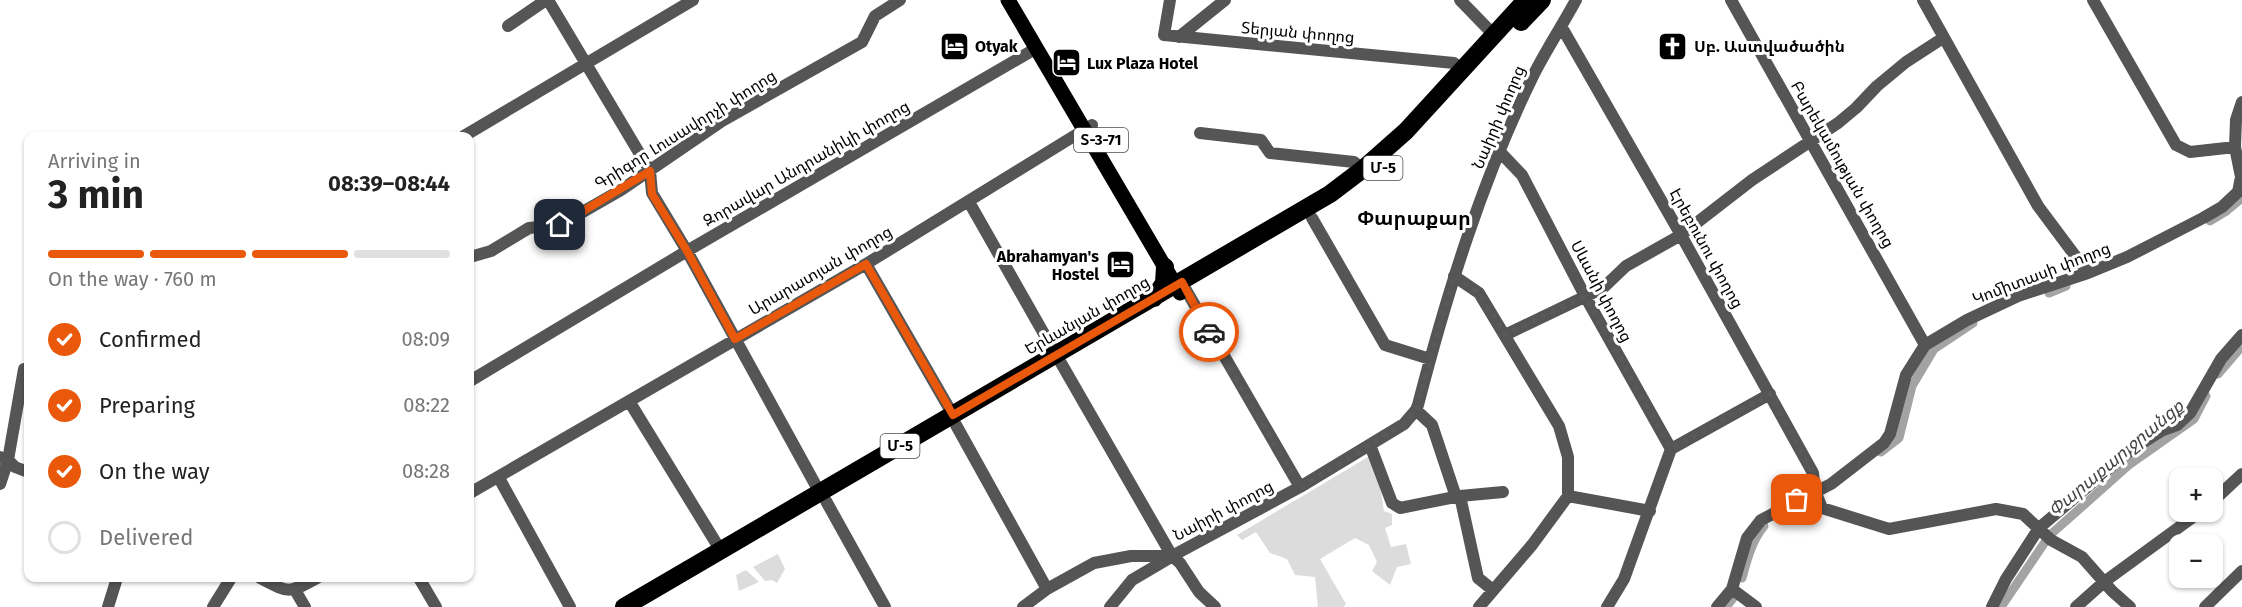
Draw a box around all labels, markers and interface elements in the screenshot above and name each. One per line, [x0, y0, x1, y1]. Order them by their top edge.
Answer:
street label: Տերյան փողոց [1240, 18, 1355, 47]
hotel icon: Otyak [938, 30, 970, 62]
church icon: Սբ. Աստվածածին [1657, 30, 1689, 62]
place label: Otyak [975, 37, 1018, 56]
place label: Սբ. Աստվածածին [1694, 37, 1845, 56]
hotel icon: Lux Plaza Hotel [1050, 47, 1082, 79]
place label: Lux Plaza Hotel [1087, 54, 1198, 73]
street label: Նաիրի փողոց [1468, 63, 1529, 172]
street label: Գրիգոր Լուսավորչի փողոց [591, 66, 780, 193]
street label: Բարեկամության փողոց [1787, 77, 1898, 251]
street label: Զորավար Անդրանիկի փողոց [700, 96, 913, 230]
road number: Տ-3-71 [1074, 128, 1128, 152]
text: Arriving in [48, 149, 141, 173]
road number: Մ-5 [1364, 156, 1402, 180]
text: 08:39–08:44 [328, 170, 450, 197]
text: 3 min [48, 172, 144, 218]
street label: Էրեբունու փողոց [1666, 185, 1747, 312]
pin [534, 199, 585, 250]
district label: Փարաքար [1357, 206, 1471, 230]
icon: home [543, 208, 576, 241]
street label: Արարատյան փողոց [745, 222, 895, 319]
street label: Սևանի փողոց [1567, 237, 1636, 345]
street label: Կոմիտասի փողոց [1970, 238, 2113, 309]
place label: Abrahamyan's Hostel [996, 247, 1099, 284]
hotel icon: Abrahamyan's Hostel [1104, 249, 1136, 281]
text: On the way · 760 m [48, 267, 217, 291]
street label: Երևանյան փողոց [1022, 272, 1153, 359]
courier [1179, 302, 1239, 362]
icon: car [1193, 316, 1226, 349]
icon: check [48, 323, 81, 356]
text: Confirmed [99, 326, 202, 353]
text: 08:09 [402, 327, 450, 351]
icon: check [48, 389, 81, 422]
text: Preparing [99, 392, 195, 419]
text: 08:22 [403, 393, 450, 417]
water label: Փարաքար ջրանցք [2044, 394, 2189, 521]
road number: Մ-5 [880, 434, 920, 458]
icon: check [48, 455, 81, 488]
text: On the way [99, 458, 210, 485]
text: 08:28 [402, 459, 450, 483]
map controls [2169, 468, 2223, 588]
button: + [2169, 468, 2223, 522]
pin [1771, 474, 1822, 525]
street label: Նաիրի փողոց [1170, 476, 1276, 545]
icon: bag [1780, 483, 1813, 516]
text: Delivered [99, 524, 194, 551]
button: − [2169, 534, 2223, 588]

